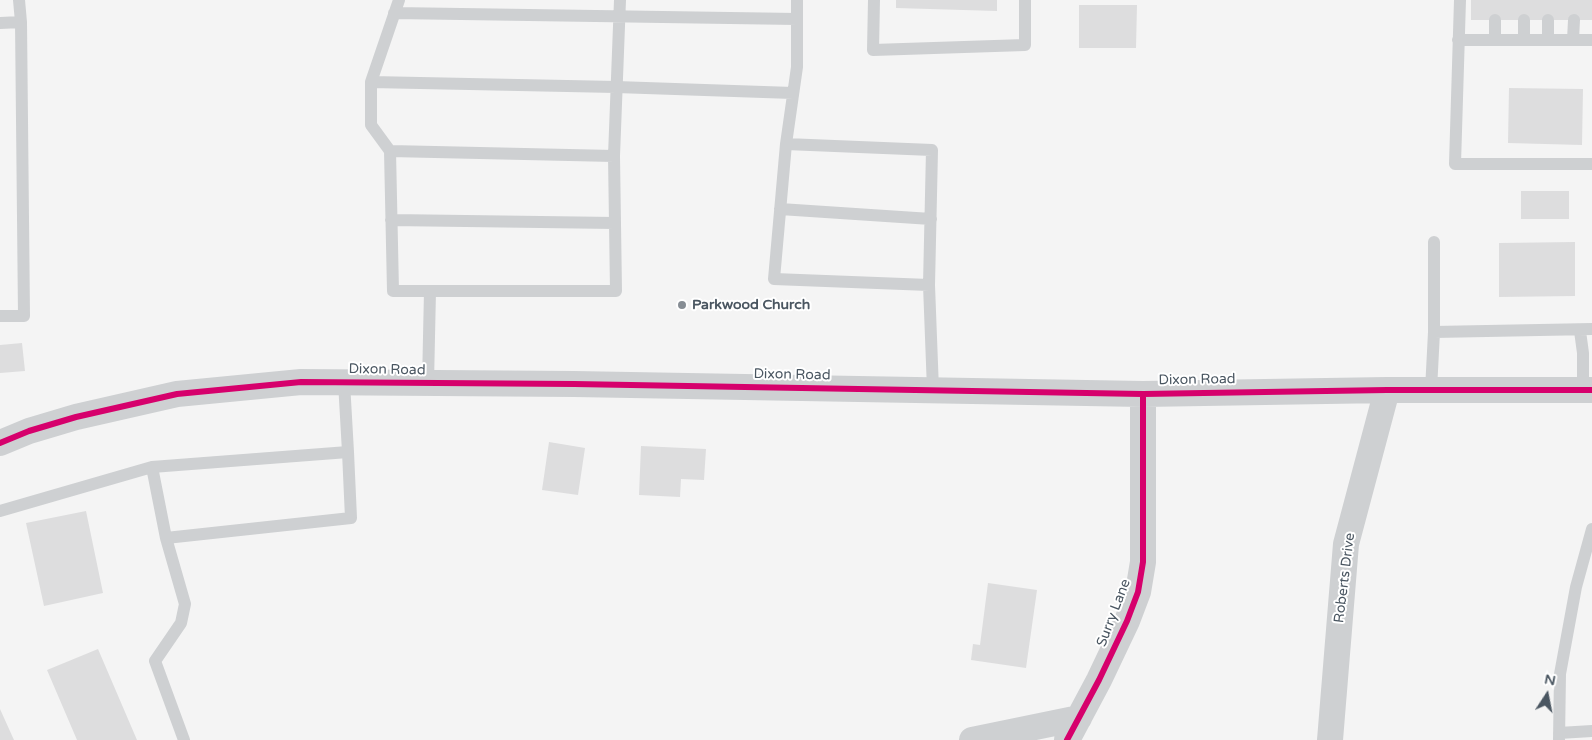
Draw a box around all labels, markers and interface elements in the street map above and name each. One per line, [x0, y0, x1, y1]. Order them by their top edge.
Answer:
place label: Parkwood Church [692, 297, 810, 313]
marker: Parkwood Church [676, 299, 688, 311]
street label: Dixon Road [348, 361, 426, 379]
street label: Dixon Road [753, 366, 831, 384]
street label: Dixon Road [1158, 371, 1236, 389]
street label: Roberts Drive [1331, 532, 1359, 624]
street label: Surry Lane [1093, 577, 1135, 649]
north arrow [1522, 670, 1572, 720]
text: N [1543, 670, 1557, 689]

